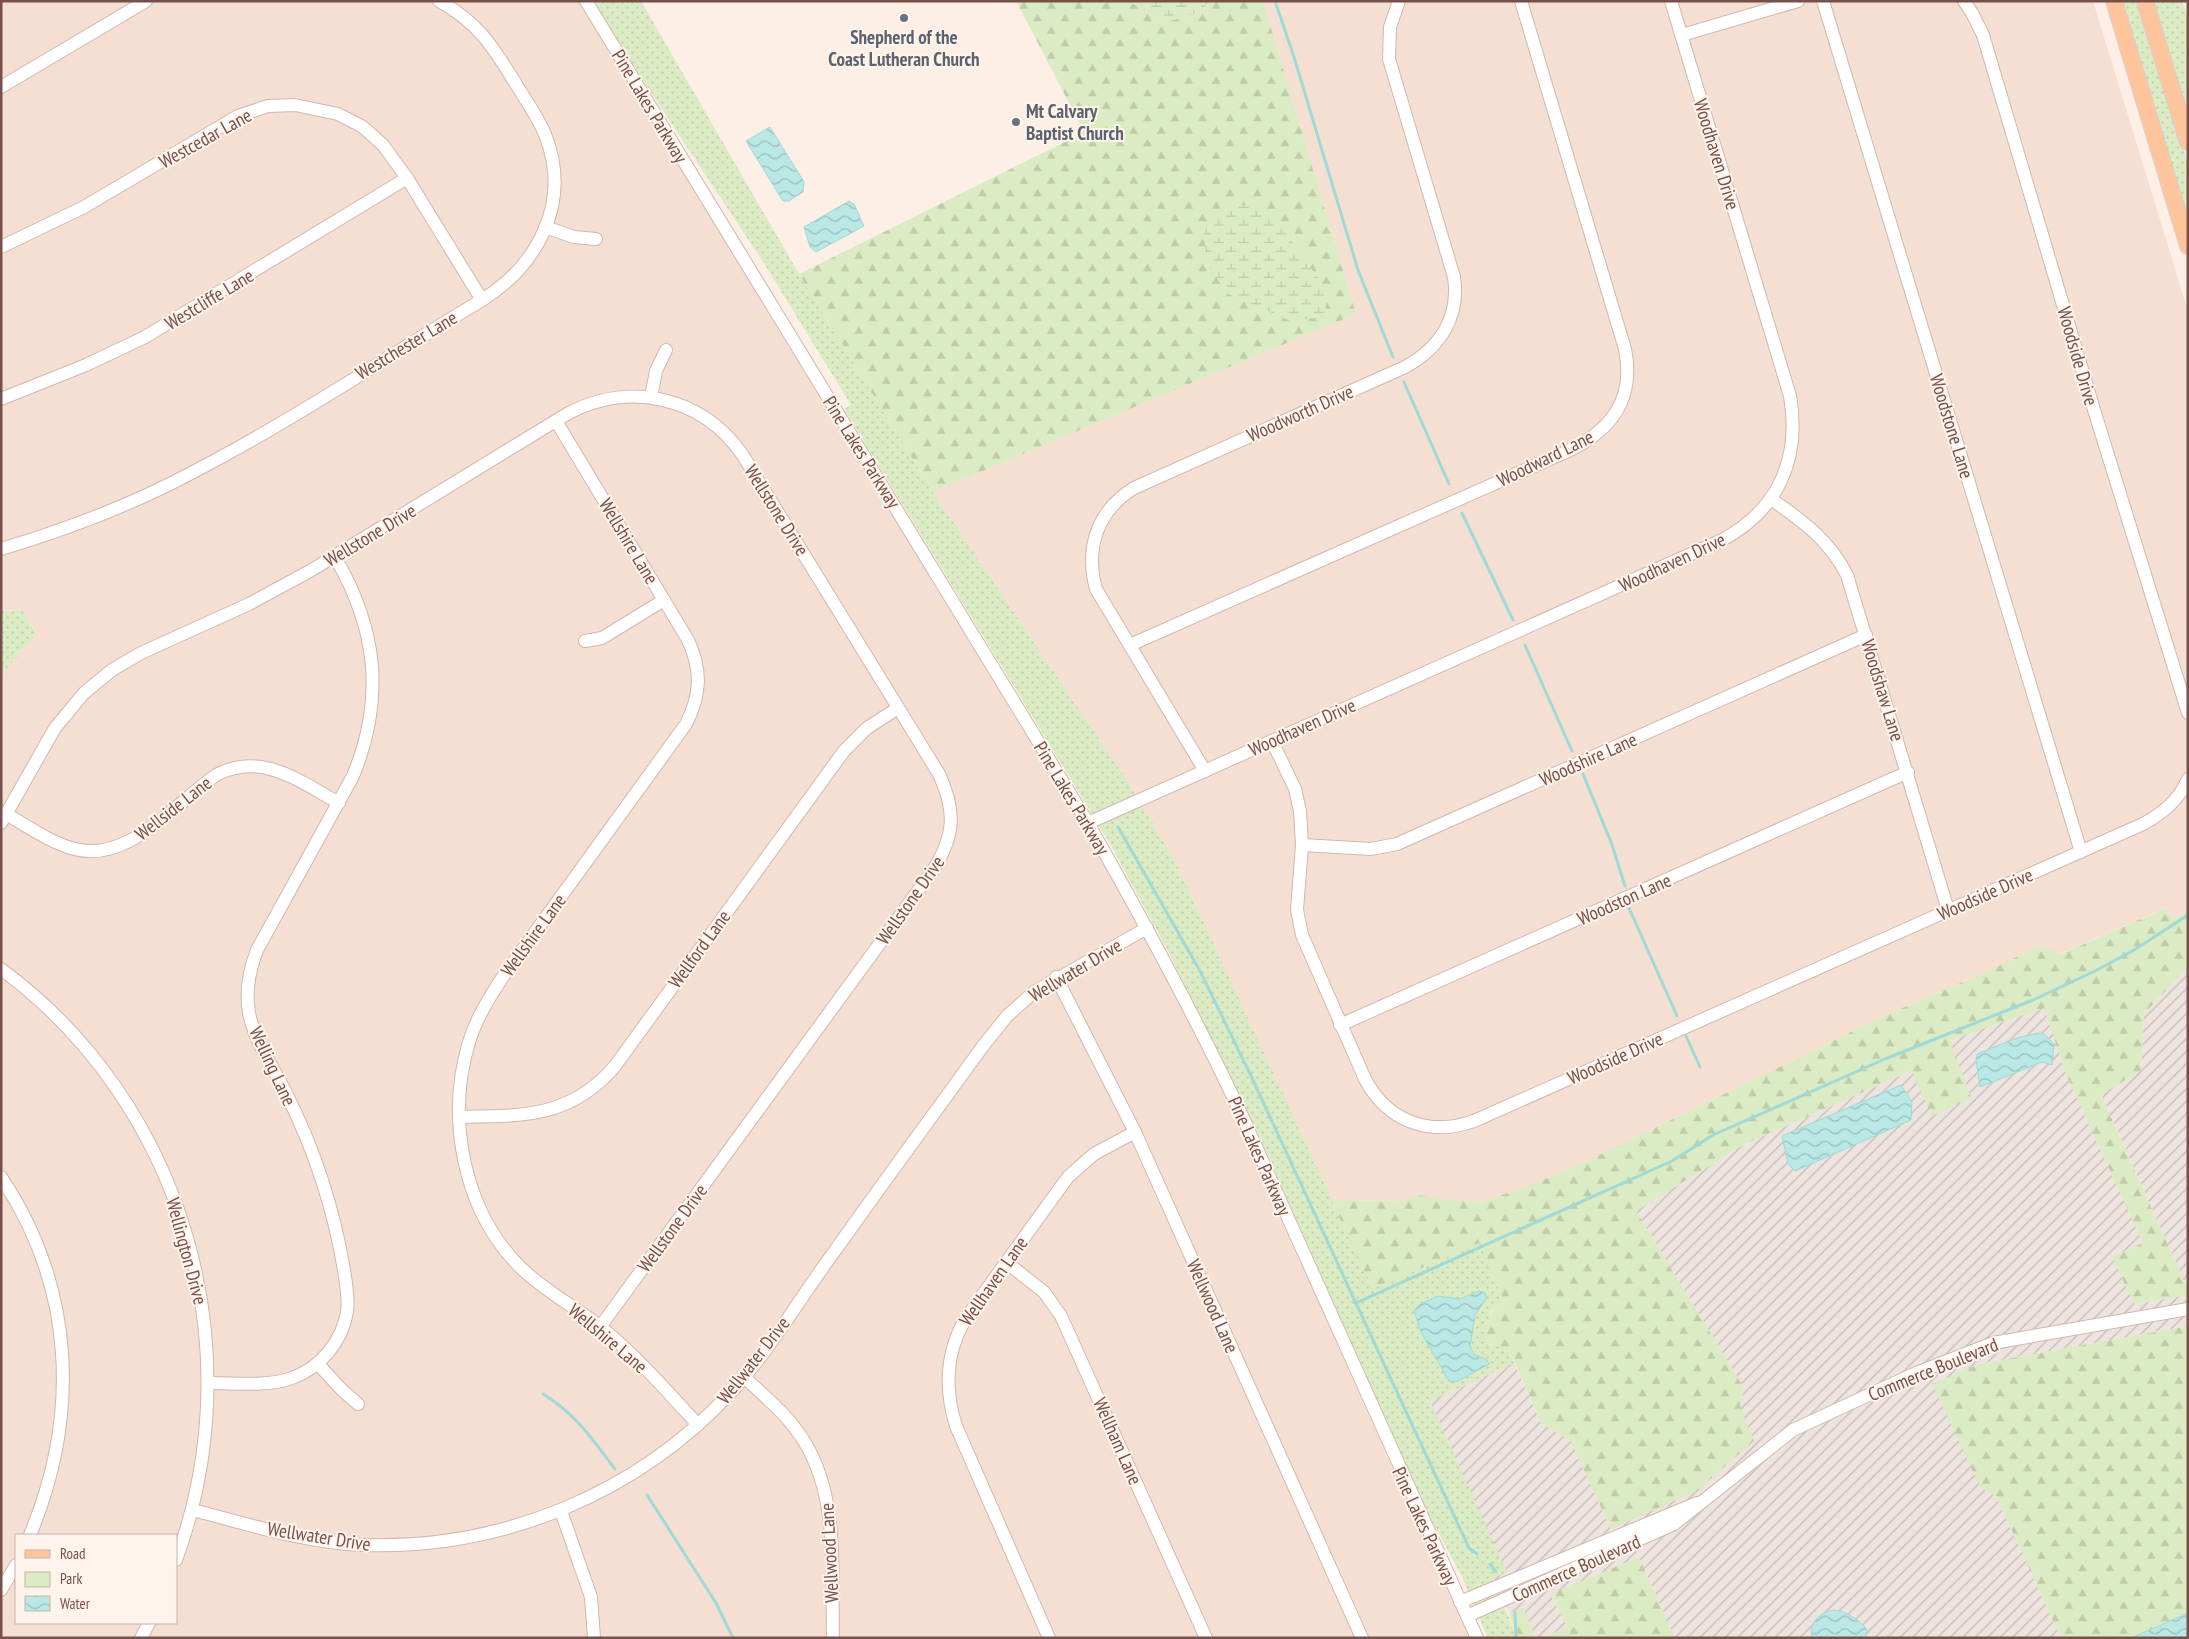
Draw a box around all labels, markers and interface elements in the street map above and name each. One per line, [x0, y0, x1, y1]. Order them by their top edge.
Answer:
marker: Shepherd of the Coast Lutheran Church [898, 12, 910, 24]
place label: Shepherd of the Coast Lutheran Church [828, 25, 980, 71]
street label: Pine Lakes Parkway [607, 45, 694, 168]
street label: Woodhaven Drive [1689, 96, 1745, 213]
place label: Mt Calvary Baptist Church [1026, 99, 1124, 145]
street label: Westcedar Lane [154, 103, 256, 173]
marker: Mt Calvary Baptist Church [1010, 116, 1022, 128]
street label: Westcliffe Lane [160, 263, 258, 335]
street label: Woodside Drive [2052, 304, 2104, 408]
street label: Westchester Lane [351, 305, 461, 385]
street label: Woodstone Lane [1925, 371, 1979, 481]
street label: Woodworth Drive [1243, 379, 1357, 447]
street label: Pine Lakes Parkway [818, 391, 906, 513]
street label: Woodward Lane [1493, 424, 1597, 492]
street label: Wellstone Drive [739, 460, 815, 560]
street label: Wellshire Lane [594, 494, 664, 589]
street label: Wellstone Drive [320, 498, 421, 572]
street label: Woodhaven Drive [1615, 527, 1729, 597]
street label: Woodshaw Lane [1856, 636, 1910, 744]
street label: Woodhaven Drive [1245, 693, 1359, 761]
street label: Woodshire Lane [1536, 727, 1641, 791]
street label: Pine Lakes Parkway [1029, 737, 1116, 860]
street label: Wellside Lane [130, 770, 216, 845]
street label: Wellstone Drive [871, 851, 950, 949]
street label: Woodside Drive [1934, 862, 2037, 926]
street label: Woodston Lane [1573, 868, 1675, 930]
street label: Wellshire Lane [495, 889, 571, 981]
street label: Wellford Lane [663, 905, 735, 993]
street label: Wellwater Drive [1024, 933, 1126, 1007]
street label: Welling Lane [244, 1022, 302, 1110]
street label: Woodside Drive [1564, 1026, 1667, 1090]
street label: Pine Lakes Parkway [1223, 1093, 1297, 1220]
street label: Wellstone Drive [632, 1179, 712, 1277]
street label: Wellington Drive [161, 1195, 213, 1307]
street label: Wellhaven Lane [953, 1232, 1033, 1330]
street label: Wellwood Lane [1182, 1255, 1244, 1357]
street label: Wellshire Lane [563, 1298, 653, 1378]
street label: Wellwater Drive [711, 1311, 795, 1408]
street label: Commerce Boulevard [1864, 1332, 2002, 1406]
street label: Wellham Lane [1088, 1394, 1148, 1488]
street label: Pine Lakes Parkway [1387, 1463, 1463, 1590]
street label: Wellwood Lane [814, 1502, 844, 1604]
street label: Wellwater Drive [266, 1516, 373, 1556]
street label: Commerce Boulevard [1508, 1529, 1644, 1607]
legend [15, 1534, 178, 1624]
text: Road [60, 1544, 86, 1563]
text: Park [60, 1569, 82, 1588]
text: Water [60, 1594, 91, 1613]

